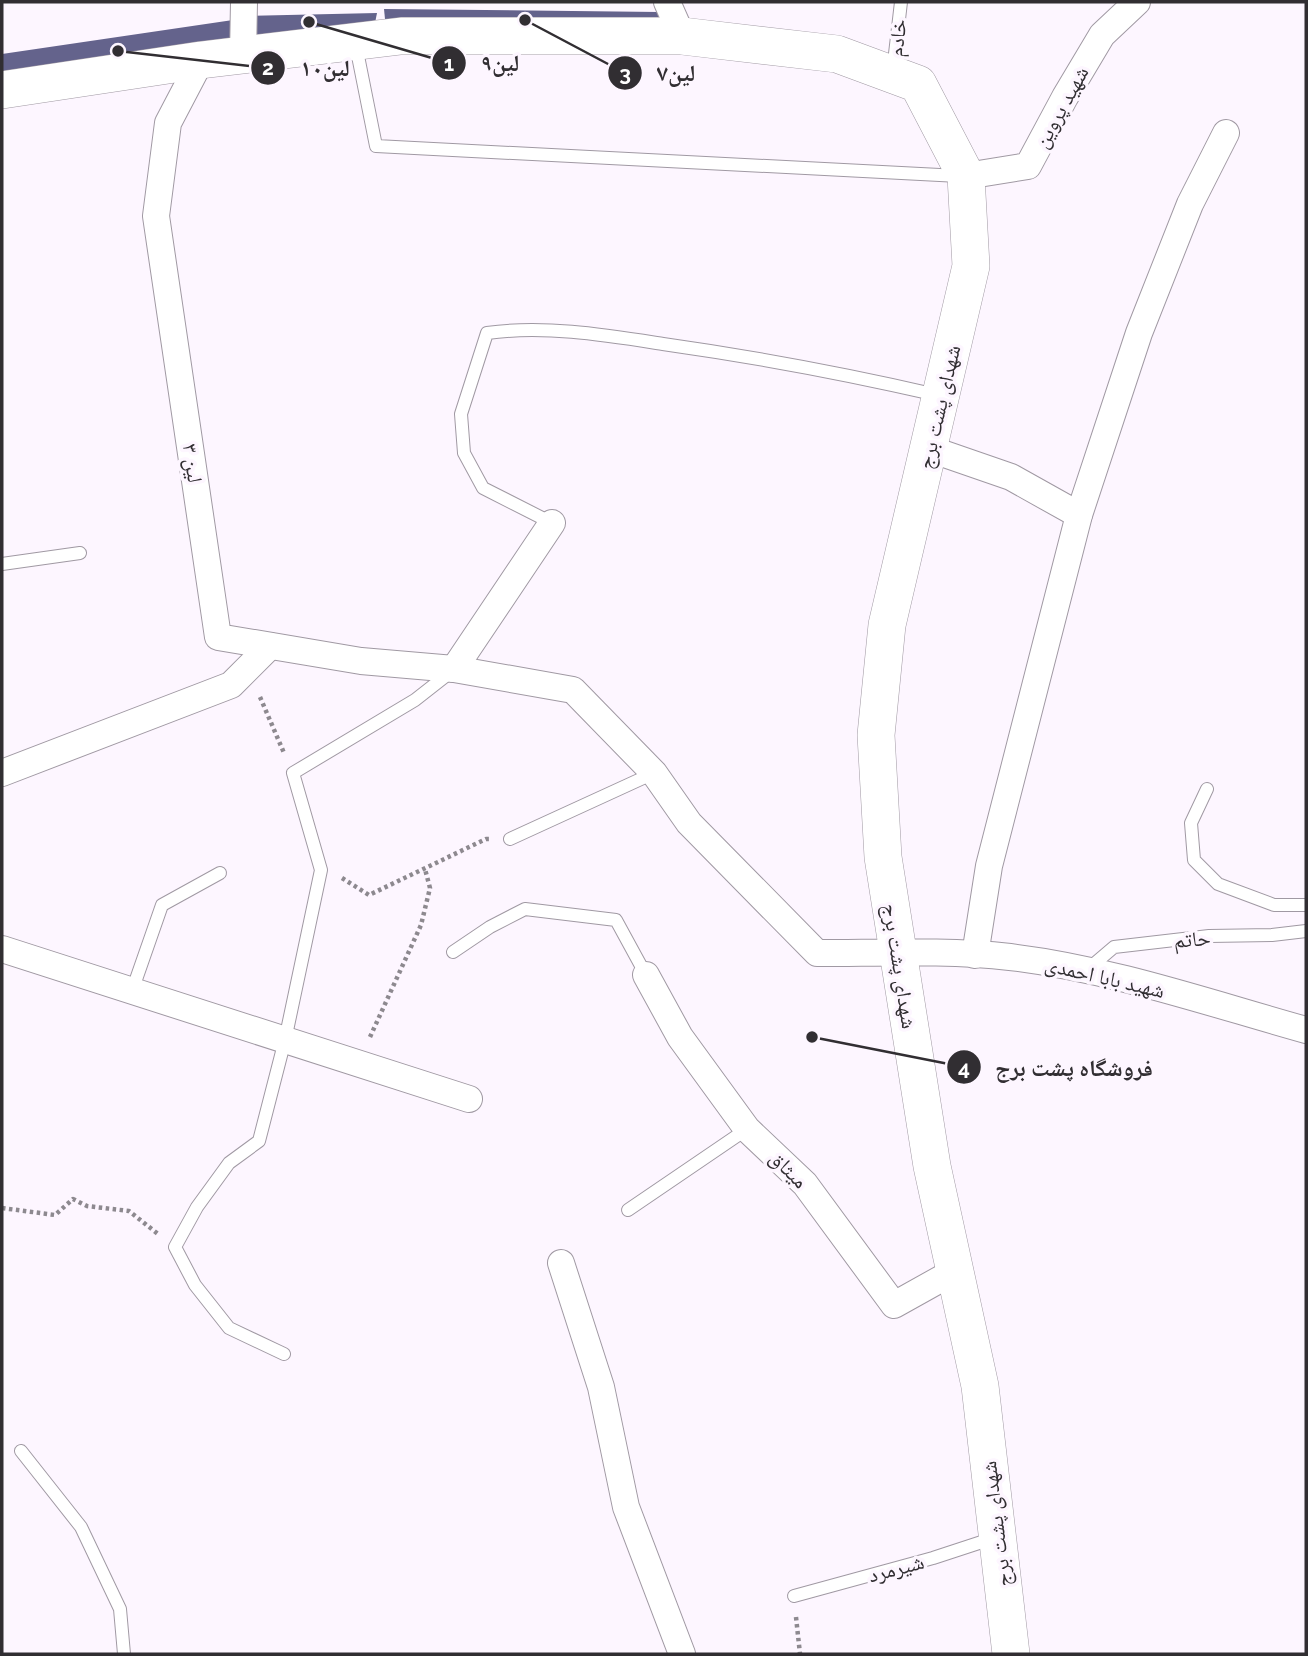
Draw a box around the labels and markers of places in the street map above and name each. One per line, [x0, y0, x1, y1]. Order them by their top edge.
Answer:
callout: لین۹ [432, 41, 533, 85]
callout: لین۱۰ [251, 46, 363, 90]
callout: لین۷ [608, 51, 709, 95]
callout: فروشگاه پشت برج [946, 1045, 1167, 1089]

